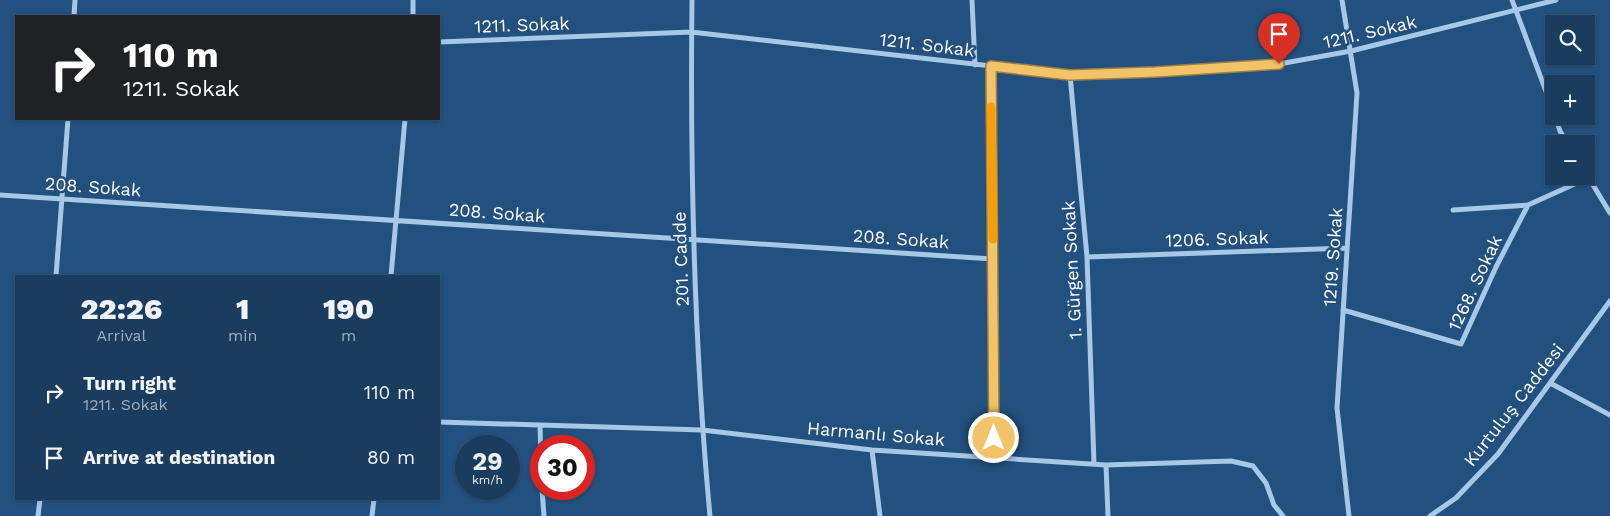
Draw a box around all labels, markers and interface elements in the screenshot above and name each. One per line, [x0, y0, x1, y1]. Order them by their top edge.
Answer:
street label: 1211. Sokak [1321, 11, 1419, 52]
street label: 1211. Sokak [474, 12, 570, 37]
pin [1258, 13, 1300, 64]
map controls [1545, 15, 1595, 185]
button: search [1545, 15, 1595, 65]
icon: arrive [1265, 20, 1293, 48]
street label: 1211. Sokak [879, 28, 976, 61]
text: 110 m [123, 34, 219, 76]
icon: right [40, 35, 105, 100]
button: + [1545, 75, 1595, 125]
text: 1211. Sokak [123, 76, 239, 101]
button: − [1545, 135, 1595, 185]
street label: 208. Sokak [44, 173, 142, 200]
street label: 208. Sokak [448, 199, 546, 226]
street label: 1. Gürgen Sokak [1057, 200, 1086, 340]
street label: 1219. Sokak [1319, 207, 1346, 307]
street label: 201. Cadde [668, 211, 693, 307]
street label: 208. Sokak [852, 225, 950, 252]
street label: 1206. Sokak [1165, 226, 1269, 251]
street label: 1268. Sokak [1443, 232, 1506, 334]
text: 22:26 [81, 291, 162, 326]
text: 1 [236, 291, 249, 326]
text: 190 [323, 291, 374, 326]
text: Arrival [97, 326, 146, 345]
text: min [228, 326, 257, 345]
text: m [341, 326, 356, 345]
street label: Kurtuluş Caddesi [1459, 339, 1568, 470]
text: Turn right [83, 372, 176, 395]
icon: right [40, 379, 68, 407]
text: 110 m [364, 381, 415, 404]
text: 1211. Sokak [83, 395, 168, 414]
position arrow [967, 411, 1019, 463]
street label: Harmanlı Sokak [806, 417, 946, 450]
speed limit sign: 30 [530, 435, 595, 500]
icon: arrive [40, 444, 68, 472]
text: Arrive at destination [83, 446, 275, 469]
text: 80 m [367, 446, 415, 469]
text: 29 [472, 447, 503, 476]
text: km/h [472, 473, 503, 487]

